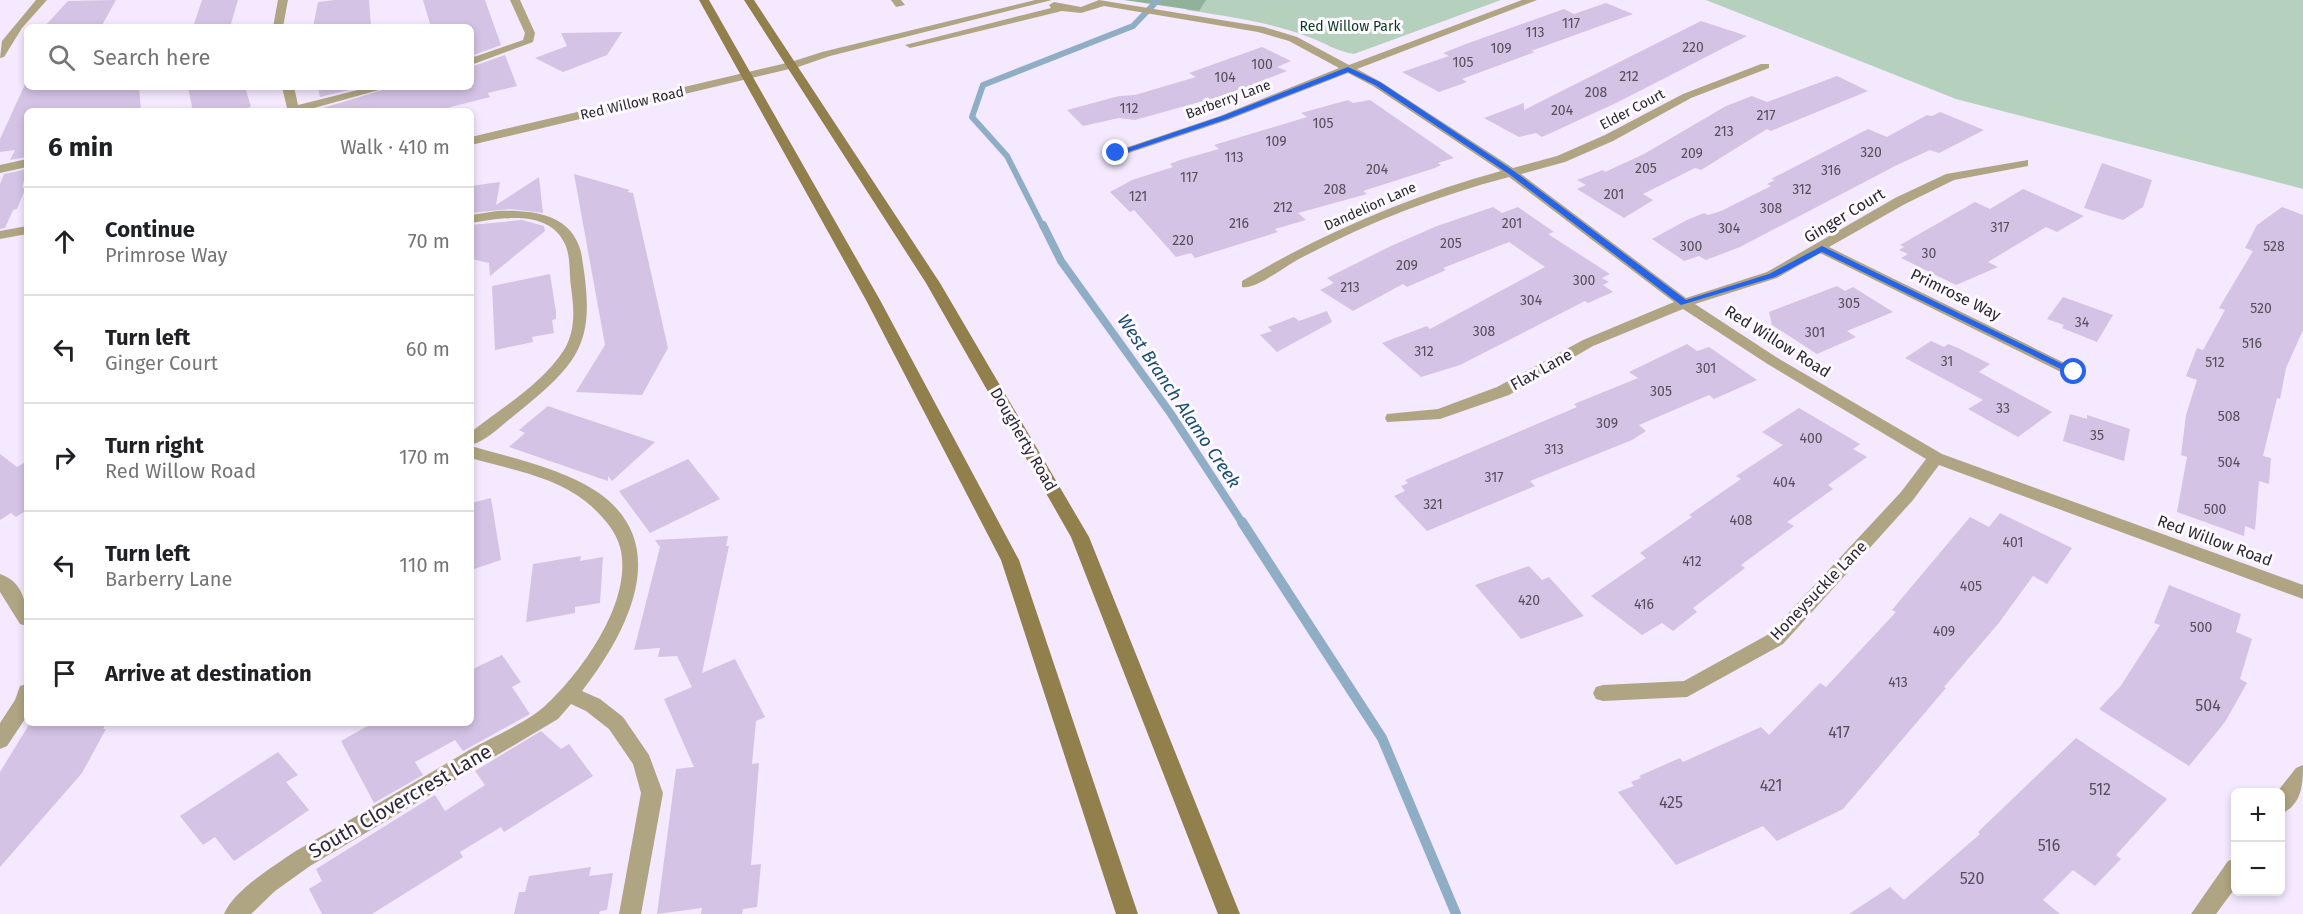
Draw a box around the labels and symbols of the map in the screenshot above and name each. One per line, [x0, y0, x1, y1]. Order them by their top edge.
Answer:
house number: 117 [1562, 15, 1580, 32]
park label: Red Willow Park [1299, 18, 1401, 35]
house number: 113 [1526, 24, 1544, 41]
house number: 220 [1682, 39, 1704, 56]
house number: 109 [1490, 40, 1512, 57]
house number: 105 [1453, 54, 1473, 71]
house number: 100 [1251, 56, 1273, 73]
house number: 212 [1619, 68, 1639, 85]
house number: 104 [1214, 69, 1236, 86]
street label: Barberry Lane [1183, 76, 1273, 123]
street label: Red Willow Road [579, 83, 686, 124]
house number: 208 [1585, 84, 1608, 101]
street label: Elder Court [1597, 85, 1668, 134]
house number: 112 [1120, 100, 1138, 117]
house number: 204 [1551, 102, 1574, 119]
house number: 217 [1757, 107, 1775, 124]
house number: 105 [1313, 115, 1333, 132]
house number: 213 [1714, 123, 1734, 140]
house number: 109 [1265, 133, 1287, 150]
route end [1102, 139, 1128, 165]
house number: 320 [1860, 144, 1882, 161]
house number: 209 [1681, 145, 1703, 162]
house number: 113 [1225, 149, 1243, 166]
house number: 205 [1635, 160, 1657, 177]
house number: 204 [1366, 161, 1389, 178]
house number: 316 [1821, 162, 1841, 179]
house number: 117 [1180, 169, 1198, 186]
street label: Dandelion Lane [1321, 179, 1419, 234]
house number: 208 [1324, 181, 1347, 198]
house number: 312 [1792, 181, 1812, 198]
street label: Ginger Court [1801, 184, 1888, 247]
house number: 201 [1604, 186, 1624, 203]
house number: 121 [1129, 188, 1147, 205]
house number: 212 [1273, 199, 1293, 216]
house number: 308 [1760, 200, 1783, 217]
house number: 216 [1229, 215, 1249, 232]
house number: 201 [1502, 215, 1522, 232]
house number: 317 [1991, 219, 2009, 236]
house number: 304 [1718, 220, 1741, 237]
house number: 220 [1172, 232, 1194, 249]
house number: 205 [1440, 235, 1462, 252]
house number: 300 [1680, 238, 1702, 255]
house number: 528 [2263, 238, 2285, 255]
house number: 30 [1922, 245, 1937, 262]
house number: 209 [1396, 257, 1418, 274]
street label: Primrose Way [1908, 264, 2004, 325]
house number: 300 [1573, 272, 1595, 289]
house number: 213 [1340, 279, 1360, 296]
house number: 304 [1520, 292, 1543, 309]
house number: 305 [1838, 295, 1860, 312]
house number: 520 [2250, 300, 2272, 317]
street label: Red Willow Road [1721, 301, 1834, 382]
water label: West Branch Alamo Creek [1113, 310, 1246, 492]
house number: 34 [2075, 314, 2090, 331]
house number: 308 [1473, 323, 1496, 340]
house number: 301 [1805, 324, 1825, 341]
house number: 516 [2242, 335, 2262, 352]
house number: 312 [1414, 343, 1434, 360]
street label: Flax Lane [1507, 345, 1575, 394]
house number: 31 [1941, 353, 1953, 370]
house number: 512 [2205, 354, 2225, 371]
route start [2060, 358, 2086, 384]
house number: 301 [1696, 360, 1716, 377]
house number: 305 [1650, 383, 1672, 400]
street label: Dougherty Road [986, 384, 1061, 494]
house number: 33 [1996, 400, 2010, 417]
house number: 508 [2218, 408, 2241, 425]
house number: 309 [1596, 415, 1618, 432]
house number: 35 [2090, 427, 2104, 444]
house number: 400 [1799, 430, 1823, 447]
house number: 313 [1544, 441, 1564, 458]
house number: 504 [2218, 454, 2241, 471]
house number: 317 [1485, 469, 1503, 486]
house number: 404 [1773, 474, 1796, 491]
house number: 321 [1423, 496, 1443, 513]
house number: 500 [2204, 501, 2227, 518]
street label: Red Willow Road [2155, 511, 2275, 570]
house number: 408 [1730, 512, 1753, 529]
house number: 401 [2003, 534, 2023, 551]
street label: Honeysuckle Lane [1766, 537, 1871, 644]
house number: 412 [1682, 553, 1702, 570]
house number: 405 [1960, 578, 1982, 595]
house number: 420 [1518, 592, 1540, 609]
house number: 416 [1634, 596, 1654, 613]
house number: 500 [2190, 619, 2213, 636]
house number: 409 [1933, 623, 1955, 640]
house number: 413 [1888, 674, 1908, 691]
house number: 504 [2195, 696, 2221, 715]
house number: 417 [1828, 723, 1850, 742]
street label: South Clovercrest Lane [304, 739, 496, 863]
house number: 421 [1760, 776, 1782, 795]
house number: 512 [2089, 780, 2111, 799]
house number: 425 [1659, 793, 1683, 812]
house number: 516 [2038, 836, 2060, 855]
house number: 520 [1960, 869, 1984, 888]

